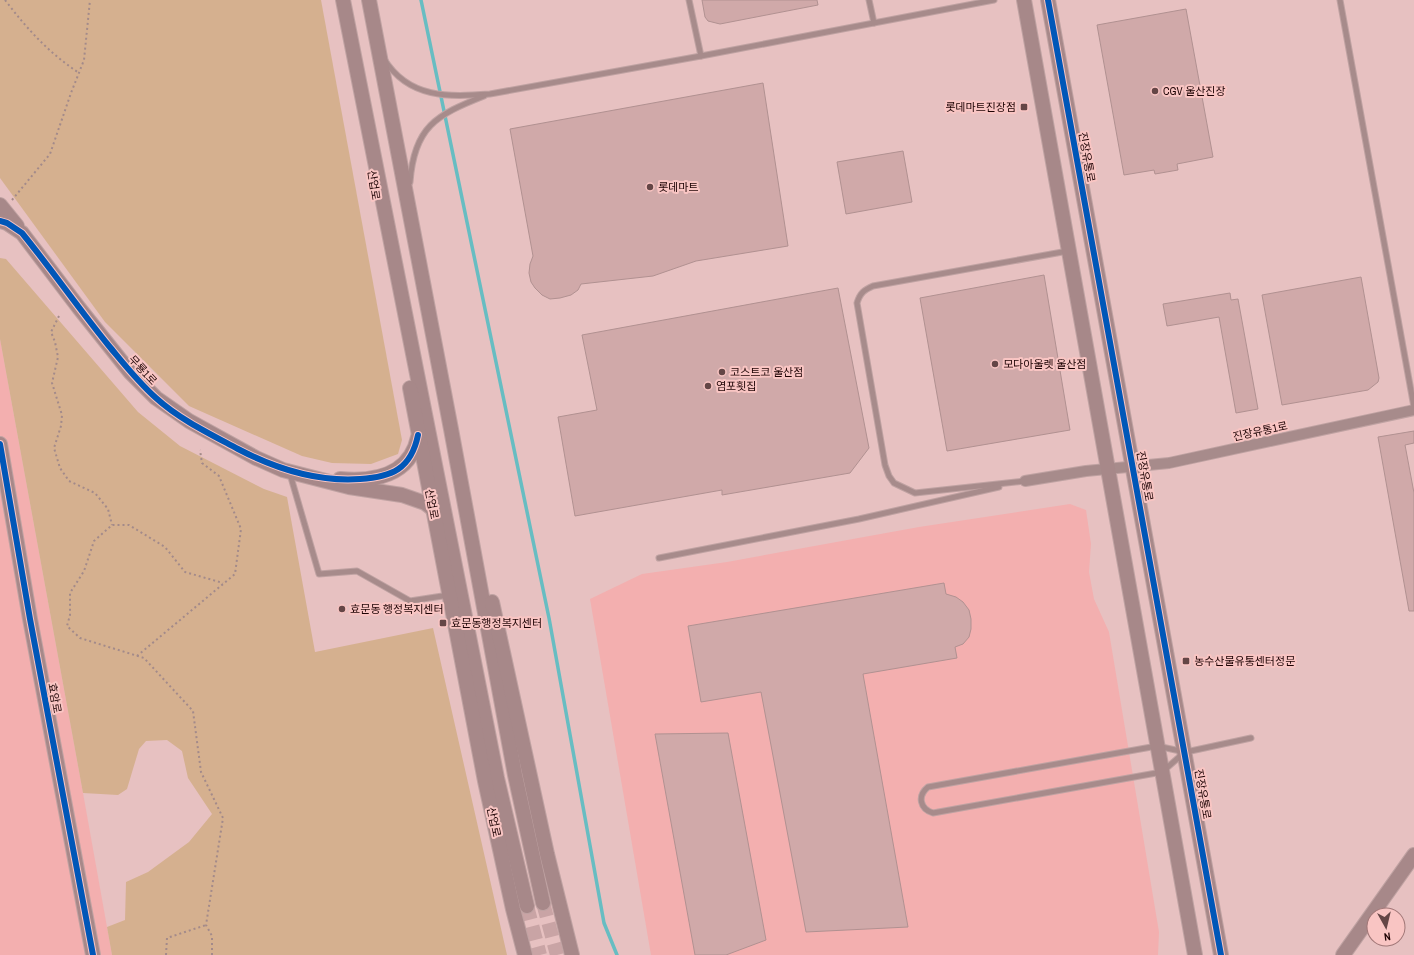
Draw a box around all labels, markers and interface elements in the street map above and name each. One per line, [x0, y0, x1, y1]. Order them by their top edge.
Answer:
place label: CGV 울산진장 [1163, 84, 1226, 98]
marker: CGV 울산진장 [1150, 86, 1160, 96]
place label: 롯데마트진장점 [945, 100, 1016, 114]
marker: 롯데마트진장점 [1019, 102, 1029, 112]
street label: 진장유통로 [1076, 131, 1098, 183]
street label: 산업로 [365, 169, 383, 201]
place label: 롯데마트 [658, 180, 698, 194]
marker: 롯데마트 [645, 182, 655, 192]
street label: 무룡1로 [126, 352, 160, 388]
place label: 모다아울렛 울산점 [1003, 357, 1086, 371]
marker: 모다아울렛 울산점 [990, 359, 1000, 369]
place label: 코스트코 울산점 [730, 365, 803, 379]
marker: 코스트코 울산점 [717, 367, 727, 377]
place label: 염포횟집 [716, 379, 756, 393]
marker: 염포횟집 [703, 381, 713, 391]
street label: 진장유통1로 [1231, 418, 1289, 444]
street label: 진장유통로 [1134, 450, 1156, 502]
street label: 산업로 [422, 488, 442, 520]
place label: 효문동 행정복지센터 [350, 602, 444, 616]
marker: 효문동 행정복지센터 [337, 604, 347, 614]
place label: 효문동행정복지센터 [451, 616, 542, 630]
marker: 효문동행정복지센터 [438, 618, 448, 628]
place label: 농수산물유통센터정문 [1194, 654, 1295, 668]
marker: 농수산물유통센터정문 [1181, 656, 1191, 666]
street label: 효암로 [45, 682, 65, 714]
street label: 진장유통로 [1192, 768, 1214, 820]
street label: 산업로 [484, 806, 504, 838]
north arrow [1366, 907, 1406, 947]
text: N [1383, 930, 1392, 944]

